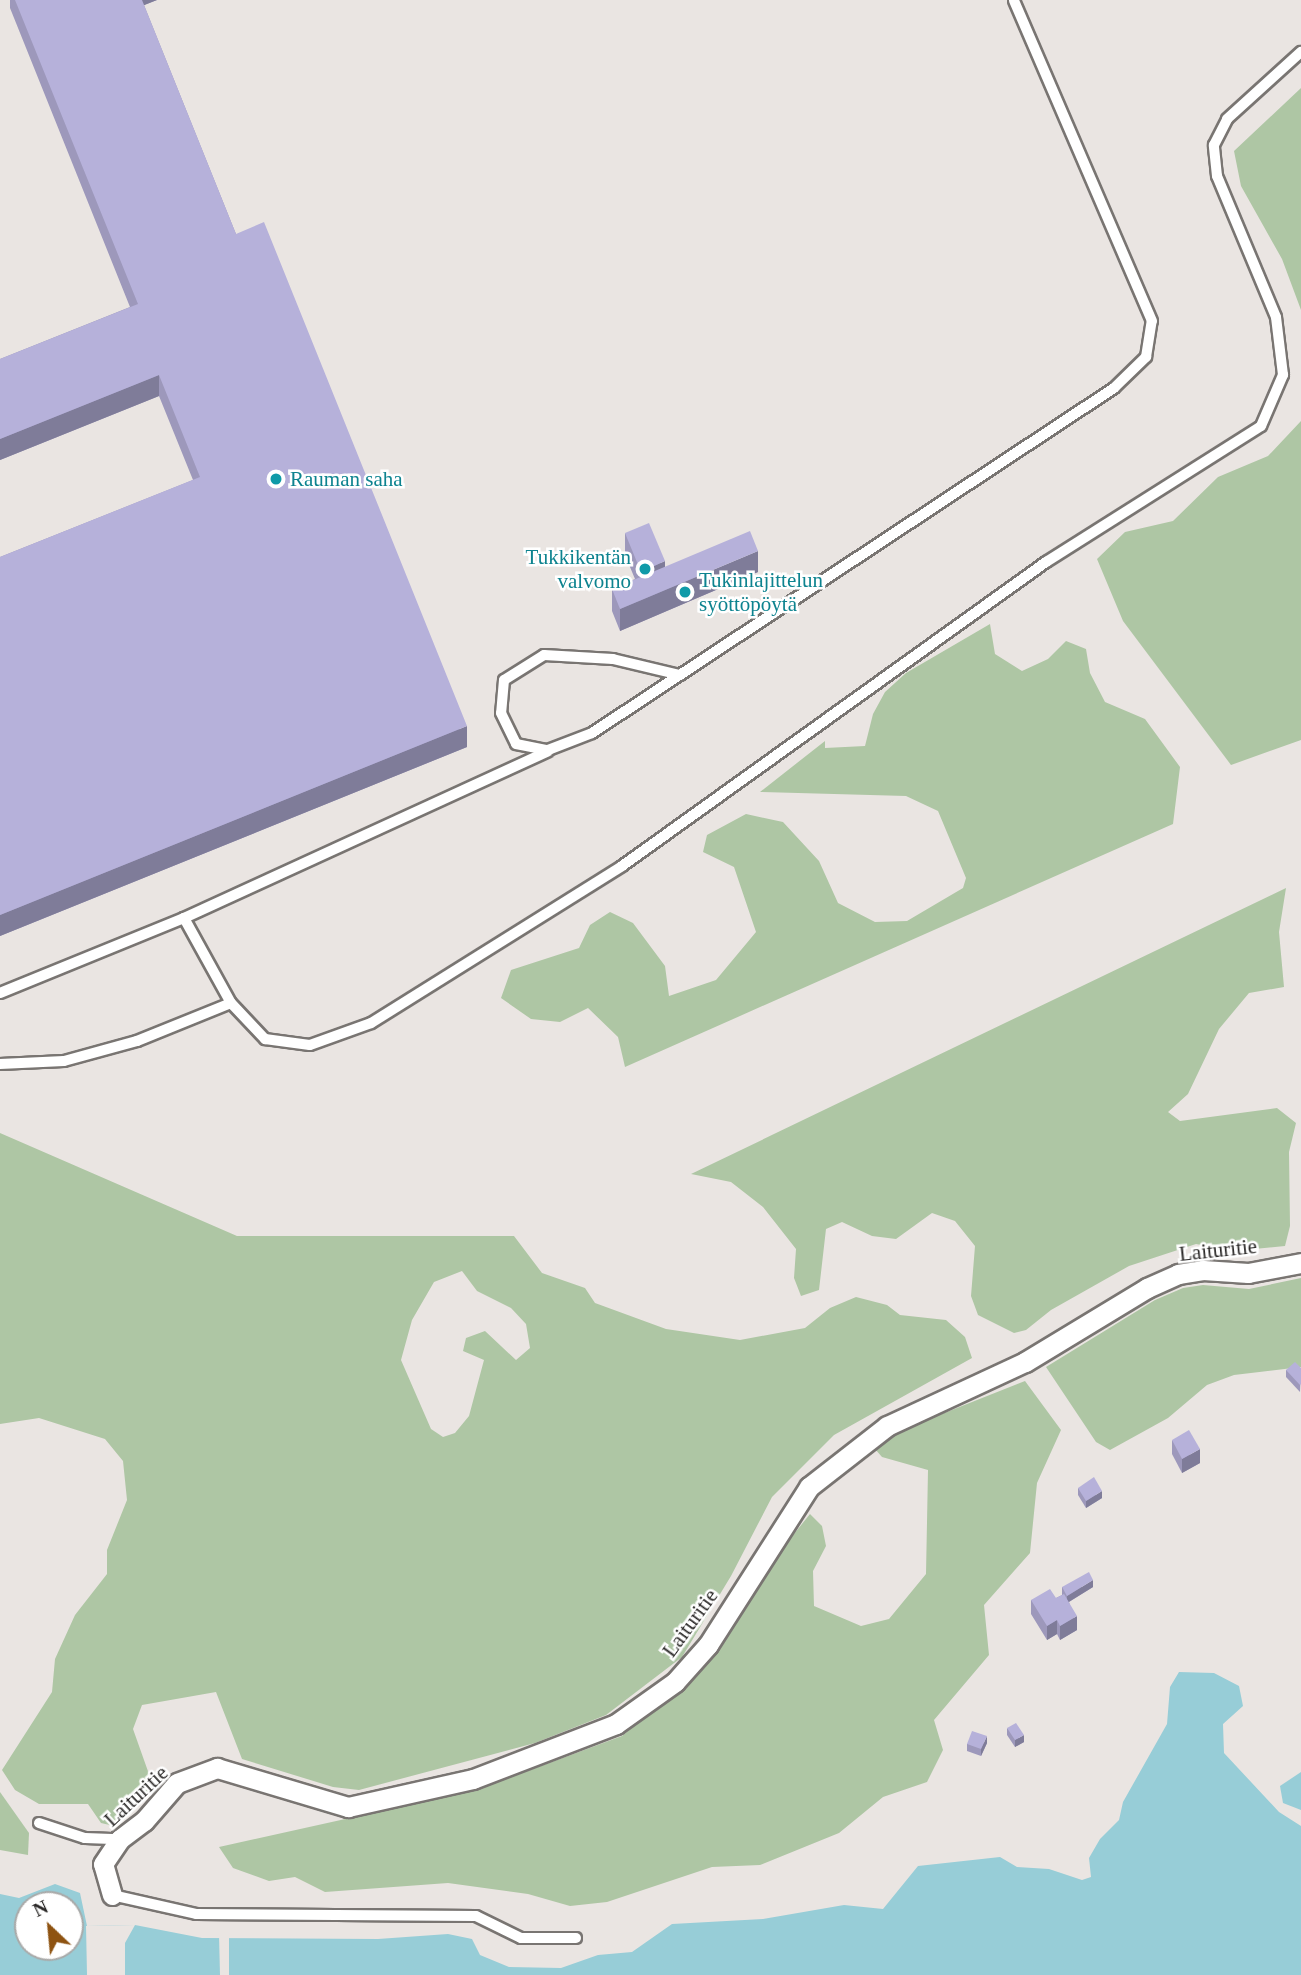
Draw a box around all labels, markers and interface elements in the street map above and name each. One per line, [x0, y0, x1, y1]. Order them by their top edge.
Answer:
place label: Rauman saha [290, 466, 403, 492]
marker: Rauman saha [268, 471, 284, 487]
place label: Tukkikentän valvomo [526, 544, 631, 594]
marker: Tukkikentän valvomo [637, 561, 653, 577]
place label: Tukinlajittelun syöttöpöytä [699, 567, 823, 617]
marker: Tukinlajittelun syöttöpöytä [677, 584, 693, 600]
street label: Laituritie [1178, 1233, 1258, 1267]
street label: Laituritie [657, 1584, 723, 1662]
street label: Laituritie [99, 1760, 173, 1832]
north arrow [14, 1891, 84, 1961]
text: N [30, 1896, 51, 1921]

